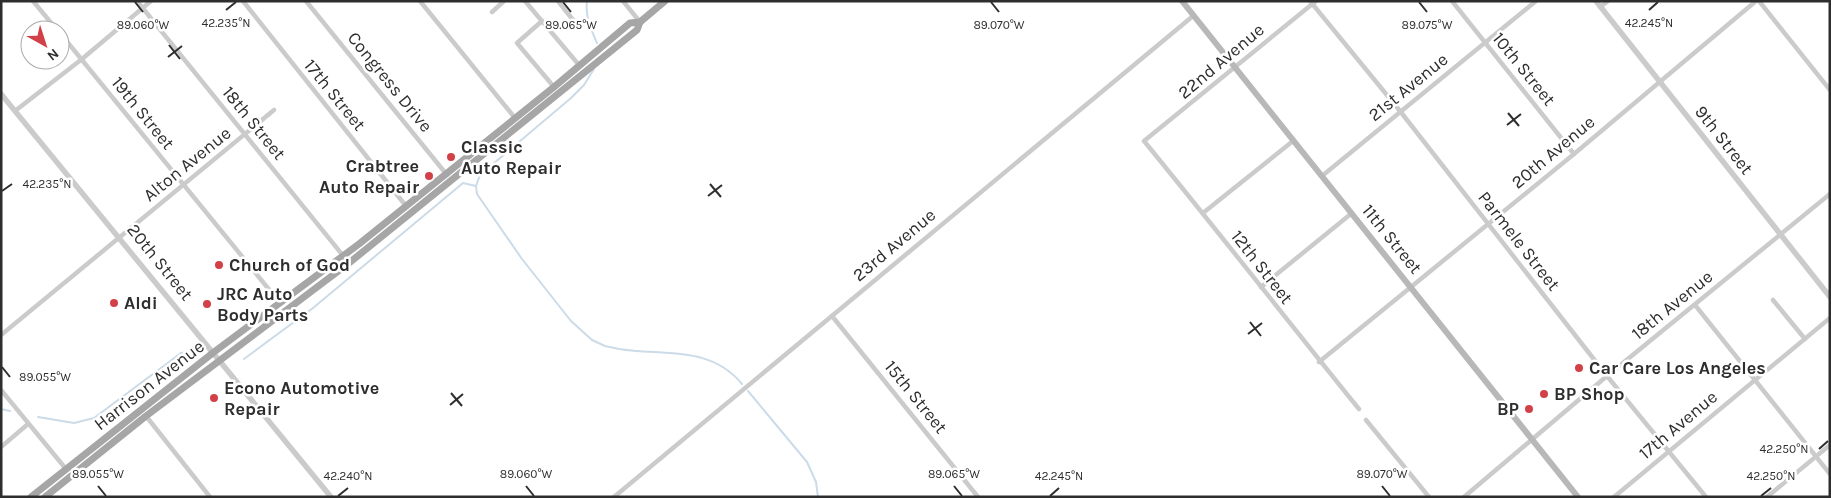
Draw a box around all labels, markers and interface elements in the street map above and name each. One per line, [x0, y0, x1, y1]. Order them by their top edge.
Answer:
text: 42.235°N [202, 16, 250, 30]
text: 42.245°N [1625, 16, 1673, 30]
text: 89.060°W [117, 18, 169, 32]
text: 89.065°W [545, 18, 597, 32]
text: 89.070°W [973, 18, 1025, 32]
text: 89.075°W [1402, 18, 1453, 32]
street label: 22nd Avenue [1173, 19, 1269, 103]
north arrow [20, 20, 70, 70]
street label: Congress Drive [343, 27, 437, 137]
street label: 10th Street [1488, 28, 1560, 110]
text: N [44, 45, 62, 64]
street label: 21st Avenue [1364, 48, 1452, 126]
street label: 17th Street [299, 55, 371, 135]
street label: 19th Street [107, 72, 179, 154]
street label: 18th Street [218, 82, 290, 164]
street label: 9th Street [1690, 101, 1758, 179]
street label: 20th Avenue [1507, 111, 1599, 193]
street label: Alton Avenue [139, 122, 235, 206]
place label: Classic Auto Repair [461, 136, 561, 179]
marker: Classic Auto Repair [445, 151, 457, 163]
place label: Crabtree Auto Repair [319, 155, 419, 198]
marker: Crabtree Auto Repair [423, 170, 435, 182]
text: 42.235°N [23, 177, 71, 191]
street label: Parmele Street [1473, 187, 1565, 295]
street label: 11th Street [1357, 200, 1427, 278]
street label: 23rd Avenue [848, 204, 940, 286]
street label: 20th Street [122, 219, 198, 305]
street label: 12th Street [1226, 226, 1298, 309]
place label: Church of God [229, 254, 350, 276]
marker: Church of God [213, 259, 225, 271]
street label: 18th Avenue [1627, 266, 1717, 344]
place label: JRC Auto Body Parts [217, 283, 308, 326]
place label: Aldi [124, 292, 158, 314]
marker: Aldi [108, 297, 120, 309]
marker: JRC Auto Body Parts [201, 298, 213, 310]
street label: Harrison Avenue [89, 335, 209, 435]
street label: 15th Street [880, 356, 952, 438]
place label: Car Care Los Angeles [1589, 357, 1766, 379]
marker: Car Care Los Angeles [1573, 362, 1585, 374]
text: 89.055°W [19, 370, 71, 384]
place label: Econo Automotive Repair [224, 377, 379, 420]
place label: BP Shop [1554, 383, 1625, 405]
street label: 17th Avenue [1634, 386, 1722, 464]
marker: BP Shop [1538, 388, 1550, 400]
marker: Econo Automotive Repair [208, 392, 220, 404]
place label: BP [1497, 398, 1519, 420]
marker: BP [1523, 403, 1535, 415]
text: 42.250°N [1760, 442, 1808, 456]
text: 89.055°W [72, 467, 124, 481]
text: 89.060°W [500, 467, 552, 481]
text: 89.065°W [928, 467, 980, 481]
text: 89.070°W [1356, 467, 1408, 481]
text: 42.240°N [324, 469, 372, 483]
text: 42.245°N [1035, 469, 1083, 483]
text: 42.250°N [1747, 469, 1795, 483]

